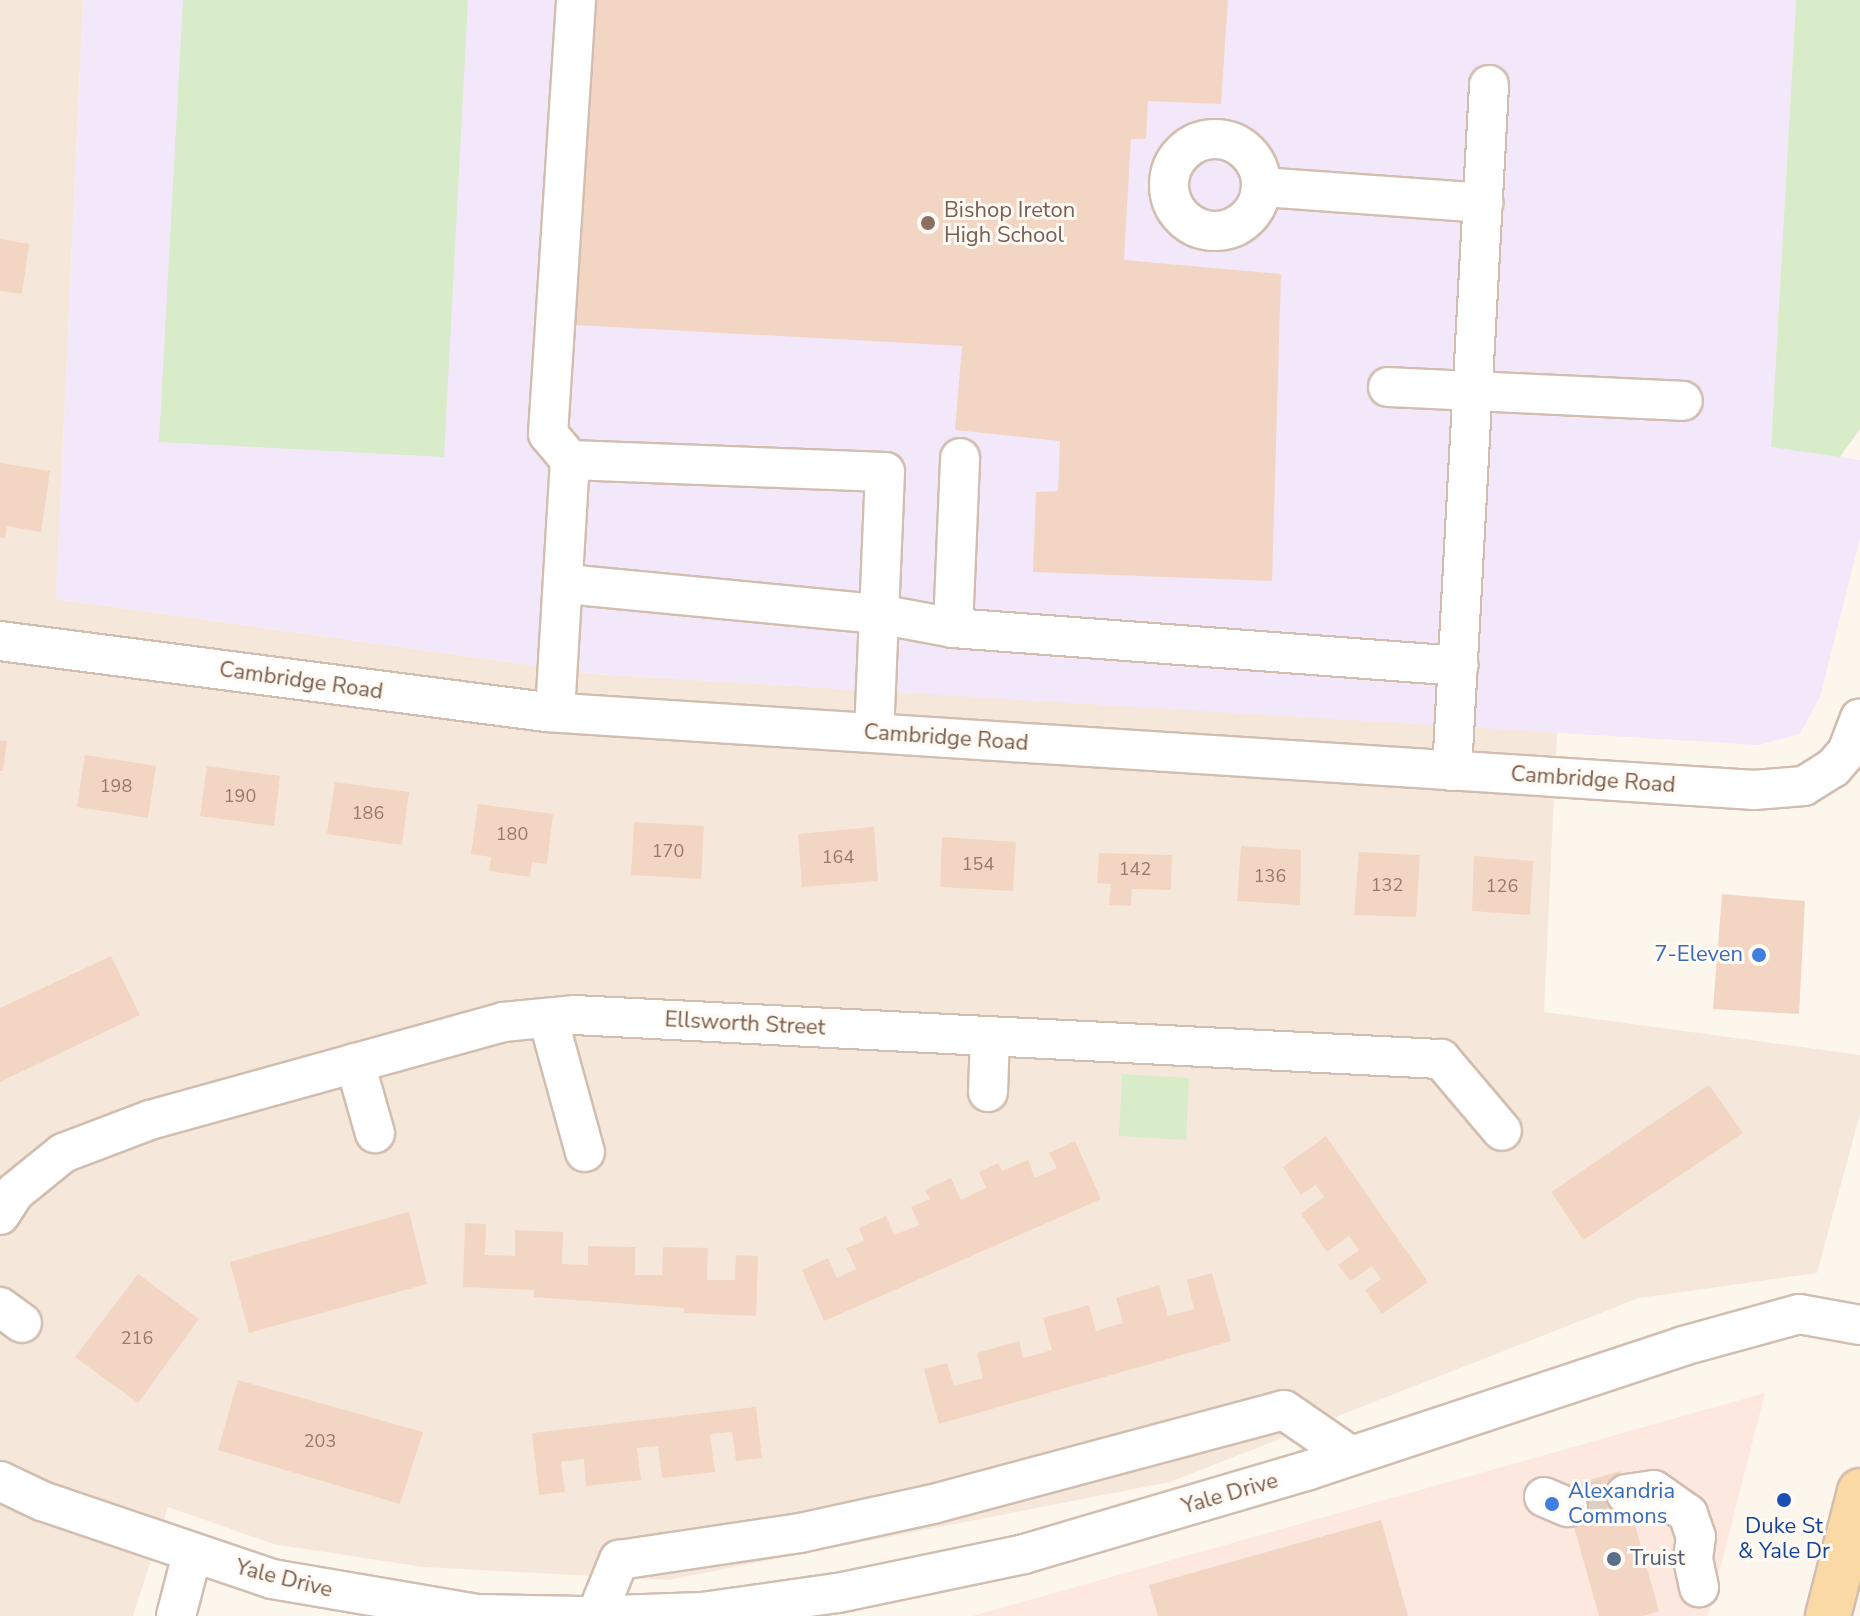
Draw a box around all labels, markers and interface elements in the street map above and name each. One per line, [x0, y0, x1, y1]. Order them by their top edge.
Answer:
place label: Bishop Ireton High School [944, 197, 1075, 248]
marker: Bishop Ireton High School [919, 214, 937, 232]
street label: Cambridge Road [217, 656, 385, 706]
street label: Cambridge Road [863, 719, 1029, 757]
street label: Cambridge Road [1510, 761, 1676, 799]
house number: 198 [100, 775, 132, 797]
house number: 190 [224, 785, 256, 807]
house number: 186 [352, 802, 384, 824]
house number: 180 [496, 823, 528, 845]
house number: 170 [652, 840, 684, 862]
house number: 164 [822, 846, 854, 868]
house number: 154 [962, 853, 994, 875]
house number: 142 [1119, 858, 1151, 880]
house number: 136 [1254, 865, 1286, 887]
house number: 132 [1371, 874, 1403, 896]
house number: 126 [1486, 875, 1518, 897]
place label: 7-Eleven [1654, 942, 1743, 968]
marker: 7-Eleven [1750, 946, 1768, 964]
street label: Ellsworth Street [664, 1007, 826, 1041]
house number: 216 [121, 1327, 153, 1349]
house number: 203 [304, 1430, 336, 1452]
street label: Yale Drive [1179, 1468, 1281, 1520]
place label: Alexandria Commons [1568, 1478, 1675, 1530]
marker: Duke St & Yale Dr [1775, 1491, 1793, 1509]
marker: Alexandria Commons [1543, 1495, 1561, 1513]
place label: Duke St & Yale Dr [1738, 1513, 1830, 1564]
place label: Truist [1630, 1546, 1685, 1572]
marker: Truist [1605, 1550, 1623, 1568]
street label: Yale Drive [233, 1554, 335, 1604]

